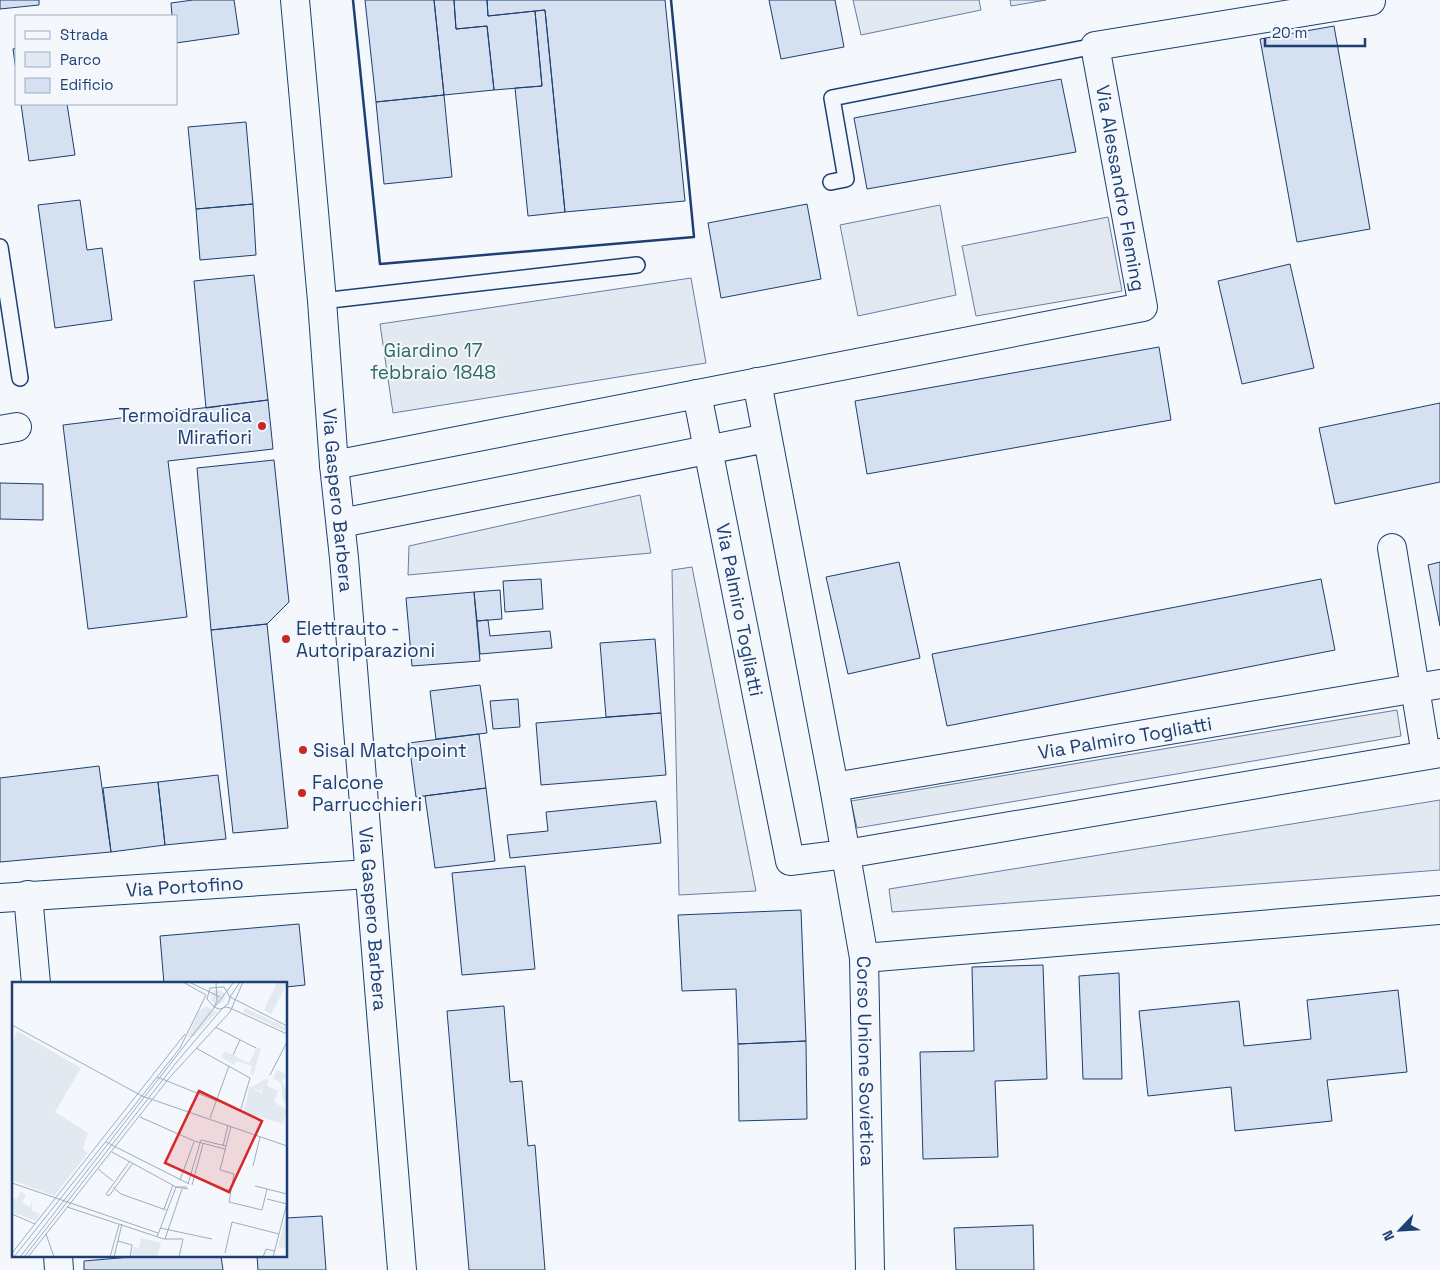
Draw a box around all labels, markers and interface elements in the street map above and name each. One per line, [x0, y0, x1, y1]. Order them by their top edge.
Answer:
legend [15, 15, 178, 105]
scale bar [1265, 15, 1365, 47]
text: 20 m [1272, 23, 1307, 42]
text: Strada [60, 25, 109, 44]
text: Parco [60, 50, 101, 69]
text: Edificio [60, 75, 114, 94]
street label: Via Alessandro Fleming [1090, 83, 1151, 293]
park label: Giardino 17 febbraio 1848 [370, 338, 496, 385]
place label: Termoidraulica Mirafiori [119, 403, 252, 450]
street label: Via Gaspero Barbera [317, 407, 359, 593]
marker: Termoidraulica Mirafiori [256, 420, 268, 432]
street label: Via Palmiro Togliatti [710, 521, 769, 699]
place label: Elettrauto - Autoriparazioni [296, 616, 435, 663]
marker: Elettrauto - Autoriparazioni [280, 633, 292, 645]
street label: Via Palmiro Togliatti [1036, 711, 1214, 765]
place label: Sisal Matchpoint [313, 738, 467, 763]
marker: Sisal Matchpoint [297, 744, 309, 756]
place label: Falcone Parrucchieri [312, 770, 422, 817]
marker: Falcone Parrucchieri [296, 787, 308, 799]
street label: Via Gaspero Barbera [353, 826, 393, 1012]
street label: Via Portofino [125, 870, 244, 903]
street label: Corso Unione Sovietica [851, 956, 880, 1167]
inset map [12, 982, 288, 1258]
north arrow [1375, 1205, 1425, 1255]
text: N [1378, 1227, 1398, 1244]

